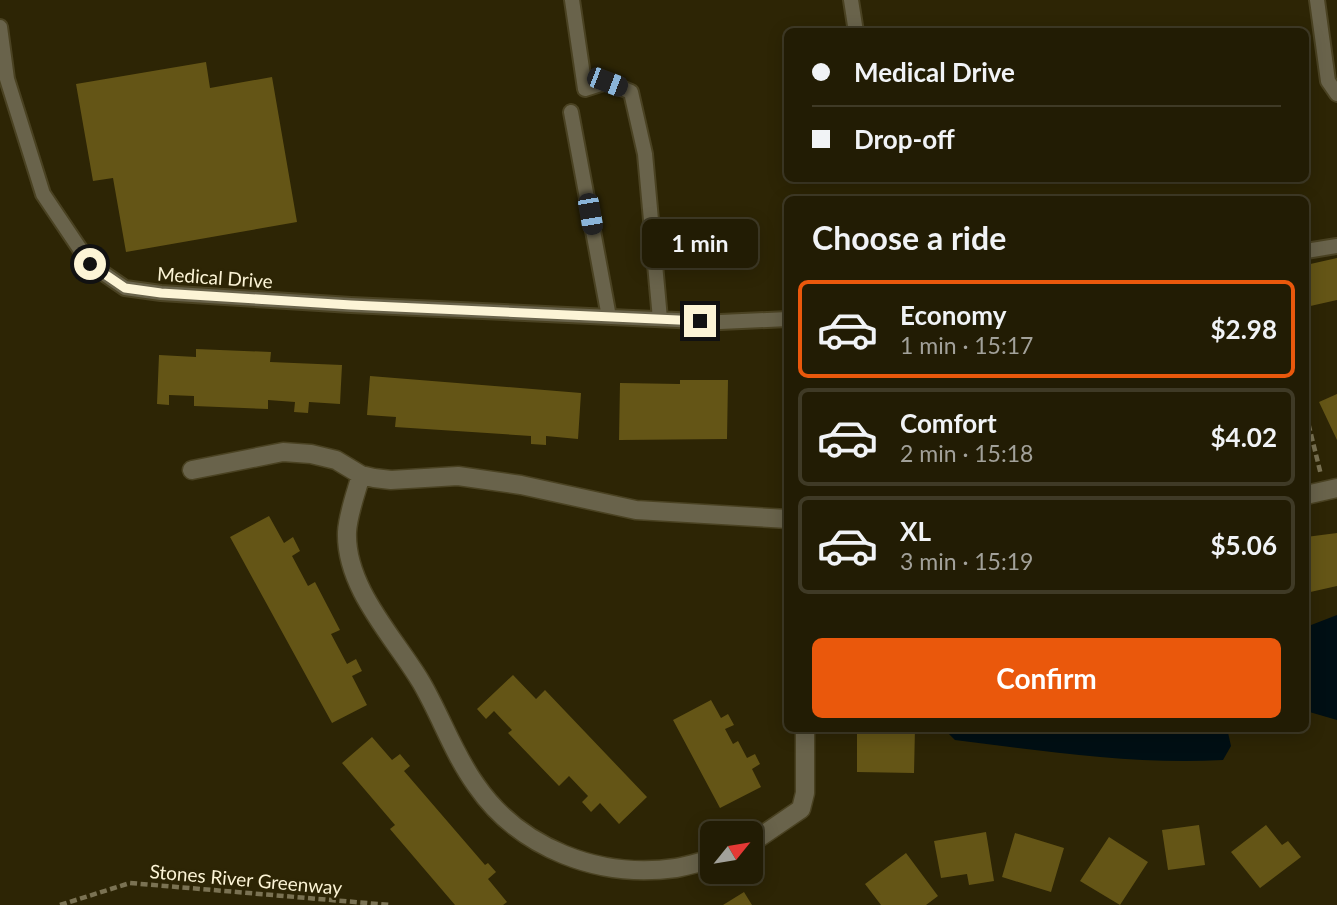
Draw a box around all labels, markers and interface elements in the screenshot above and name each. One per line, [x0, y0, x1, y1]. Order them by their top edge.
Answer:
text: Medical Drive [854, 56, 1015, 88]
car [584, 65, 631, 99]
text: Drop-off [854, 123, 955, 155]
car [577, 191, 604, 237]
text: Choose a ride [812, 218, 1006, 257]
callout: 1 min [642, 219, 758, 268]
text: 1 min [671, 229, 729, 257]
route start [74, 248, 106, 280]
street label: Medical Drive [156, 261, 274, 293]
icon: car [816, 298, 879, 361]
text: Economy [900, 299, 1006, 331]
route end [684, 305, 716, 337]
text: $2.98 [1211, 313, 1277, 345]
text: 1 min · 15:17 [900, 331, 1033, 359]
icon: car [816, 406, 879, 469]
text: Comfort [900, 407, 997, 439]
text: $4.02 [1211, 421, 1277, 453]
text: 2 min · 15:18 [900, 439, 1033, 467]
icon: car [816, 514, 879, 577]
text: XL [900, 515, 931, 547]
text: $5.06 [1211, 529, 1277, 561]
text: 3 min · 15:19 [900, 547, 1033, 575]
button: Confirm [812, 638, 1281, 718]
north arrow [700, 821, 763, 884]
map controls [700, 821, 763, 884]
street label: Stones River Greenway [149, 859, 343, 899]

